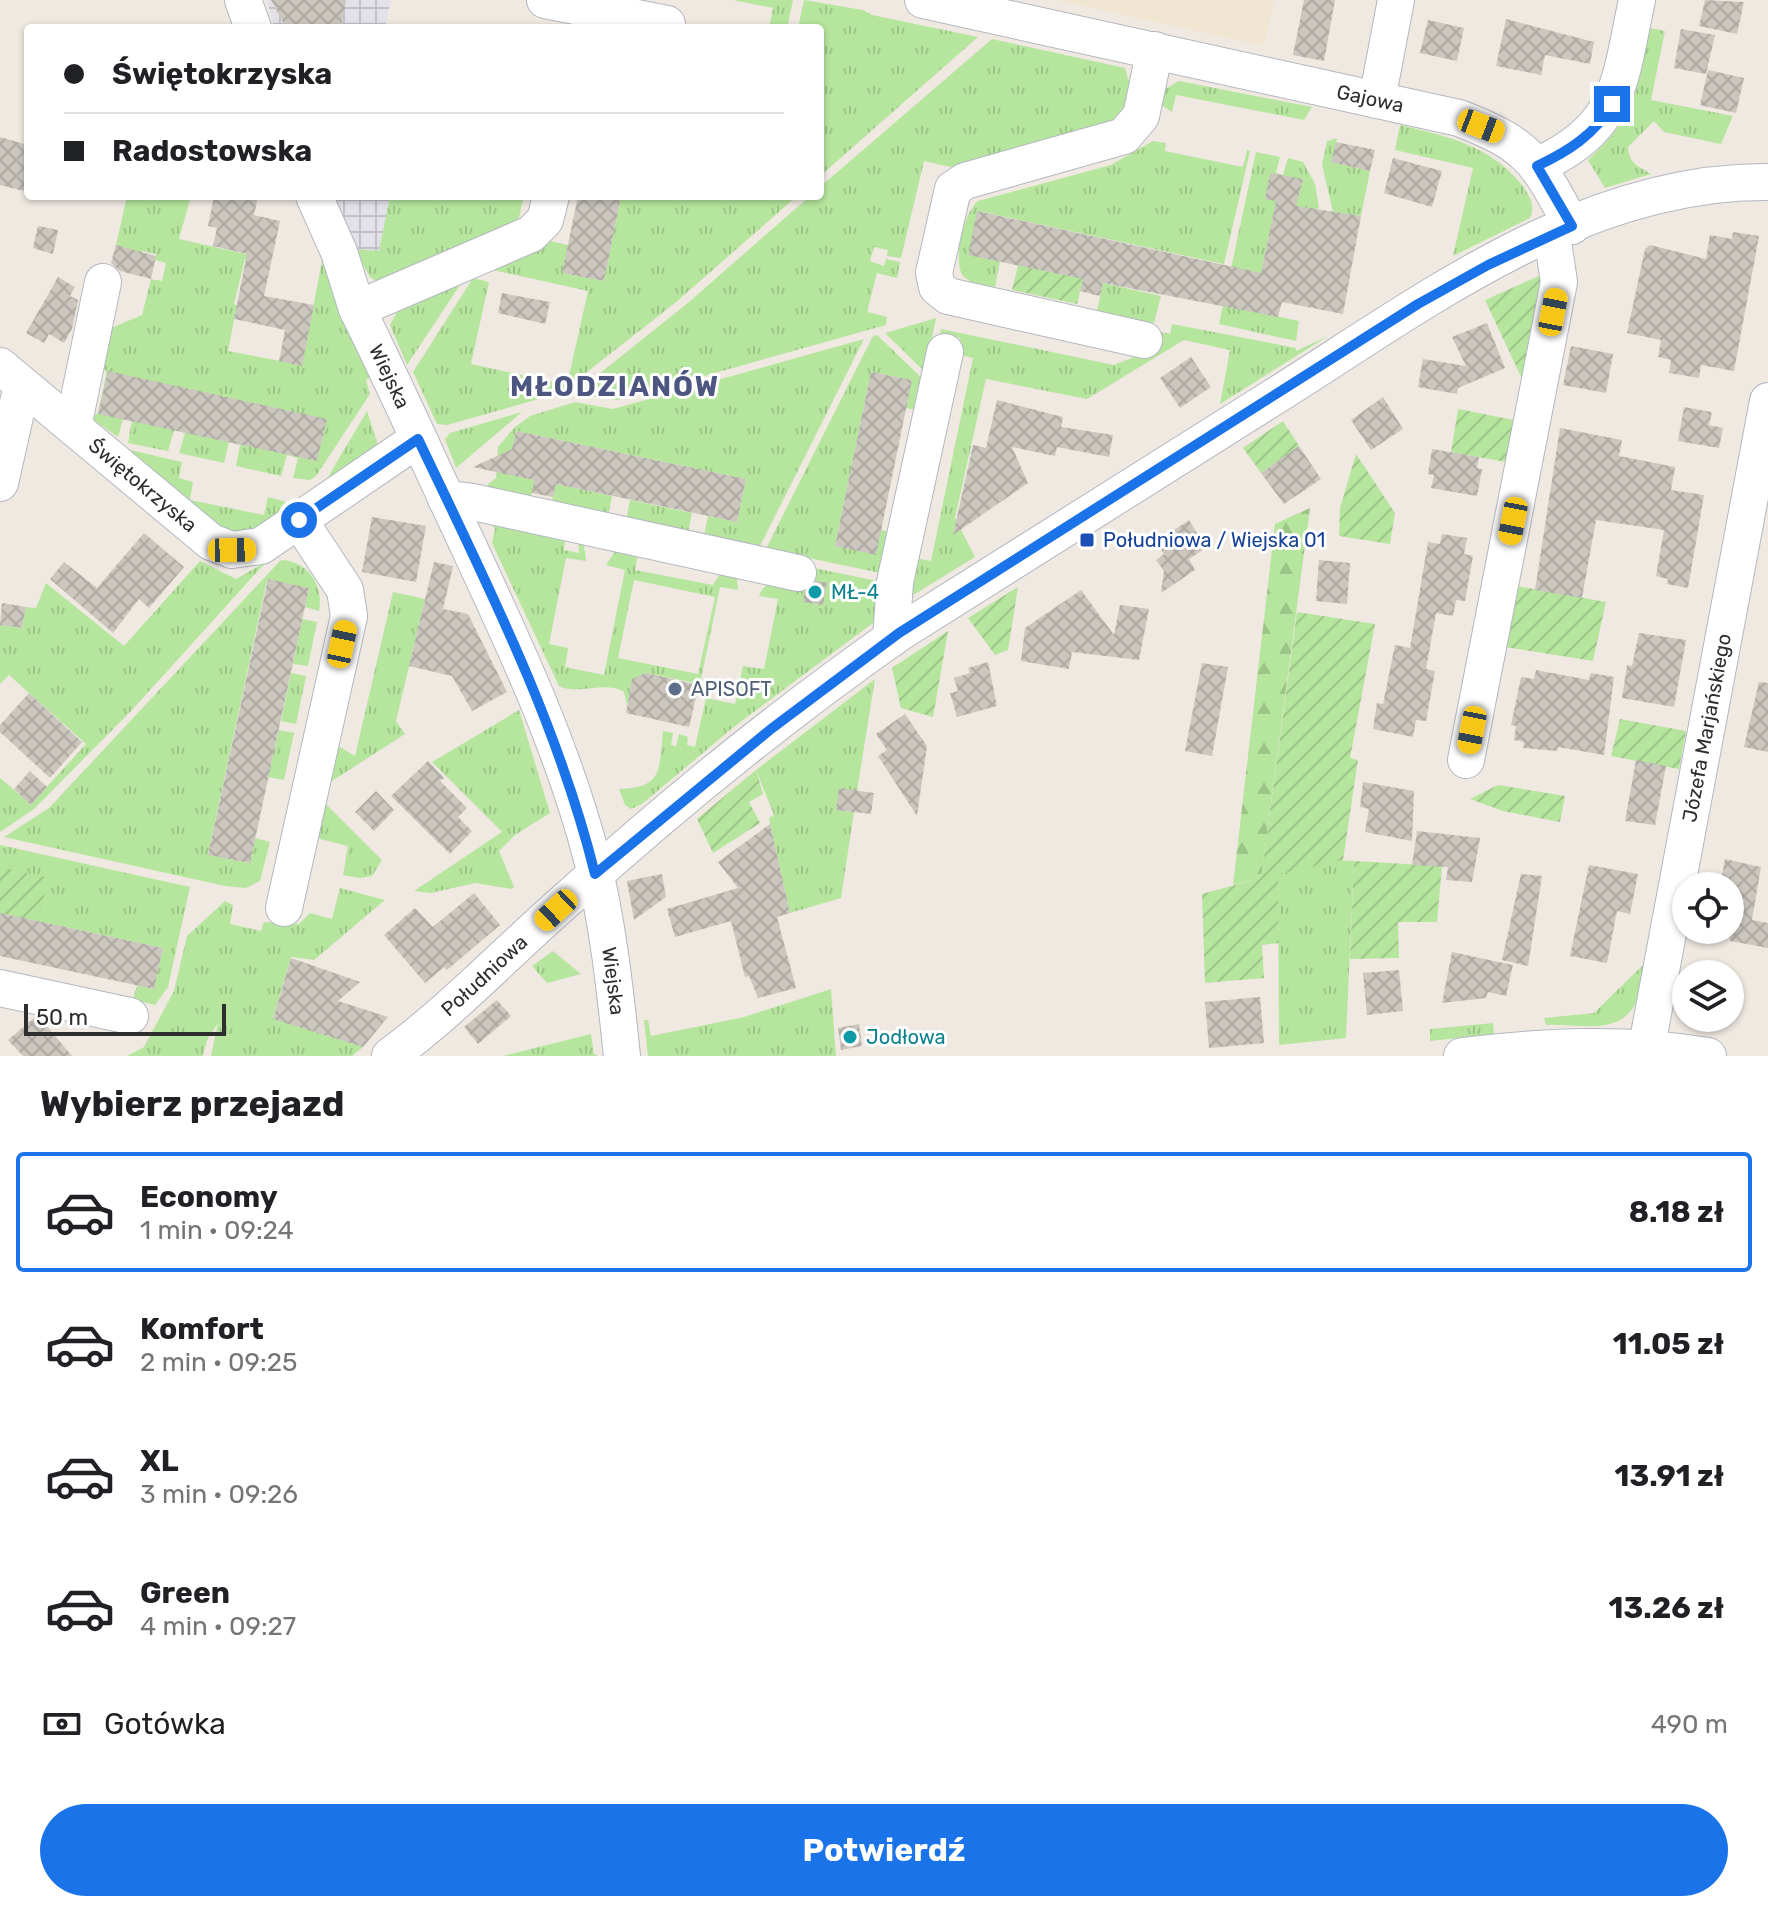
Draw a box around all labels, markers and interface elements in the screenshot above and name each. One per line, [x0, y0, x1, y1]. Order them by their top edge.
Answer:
text: Świętokrzyska [112, 56, 332, 92]
street label: Gajowa [1335, 79, 1406, 117]
route end [1594, 86, 1630, 122]
car [1454, 106, 1508, 146]
text: Radostowska [112, 133, 312, 169]
car [1537, 286, 1569, 338]
street label: Wiejska [364, 340, 415, 412]
district label: MŁODZIANÓW [510, 370, 720, 403]
street label: Świętokrzyska [84, 433, 202, 537]
car [1497, 495, 1529, 547]
route start [281, 502, 317, 538]
place label: Południowa / Wiejska 01 [1103, 528, 1325, 552]
marker: Południowa / Wiejska 01 [1078, 531, 1096, 549]
car [208, 538, 256, 562]
place label: MŁ-4 [831, 580, 879, 604]
marker: MŁ-4 [806, 583, 824, 601]
car [325, 618, 359, 670]
street label: Józefa Marjańskiego [1677, 631, 1736, 824]
place label: APISOFT [691, 677, 772, 701]
marker: APISOFT [666, 680, 684, 698]
car [1456, 704, 1488, 756]
map controls [1672, 872, 1744, 1032]
button: locate [1672, 872, 1744, 944]
car [530, 885, 582, 935]
street label: Południowa [436, 930, 532, 1021]
street label: Wiejska [597, 945, 630, 1016]
button: layers [1672, 960, 1744, 1032]
scale bar [24, 1000, 226, 1036]
text: 50 m [36, 1004, 88, 1031]
place label: Jodłowa [866, 1025, 946, 1049]
marker: Jodłowa [841, 1028, 859, 1046]
text: Wybierz przejazd [40, 1082, 345, 1125]
icon: car [44, 1176, 116, 1248]
text: Economy [140, 1179, 278, 1215]
text: 8.18 zł [1629, 1194, 1724, 1230]
text: 1 min · 09:24 [140, 1215, 294, 1246]
icon: car [44, 1308, 116, 1380]
text: Komfort [140, 1311, 264, 1347]
text: 11.05 zł [1613, 1326, 1724, 1362]
text: 2 min · 09:25 [140, 1347, 297, 1378]
icon: car [44, 1440, 116, 1512]
text: XL [140, 1443, 179, 1479]
text: 13.91 zł [1615, 1458, 1724, 1494]
text: 3 min · 09:26 [140, 1479, 298, 1510]
icon: car [44, 1572, 116, 1644]
text: Green [140, 1575, 230, 1611]
text: 13.26 zł [1609, 1590, 1724, 1626]
text: 4 min · 09:27 [140, 1611, 296, 1642]
icon: cash [40, 1702, 84, 1746]
text: Gotówka [104, 1706, 226, 1742]
text: 490 m [1651, 1709, 1728, 1740]
button: Potwierdź [40, 1804, 1728, 1896]

